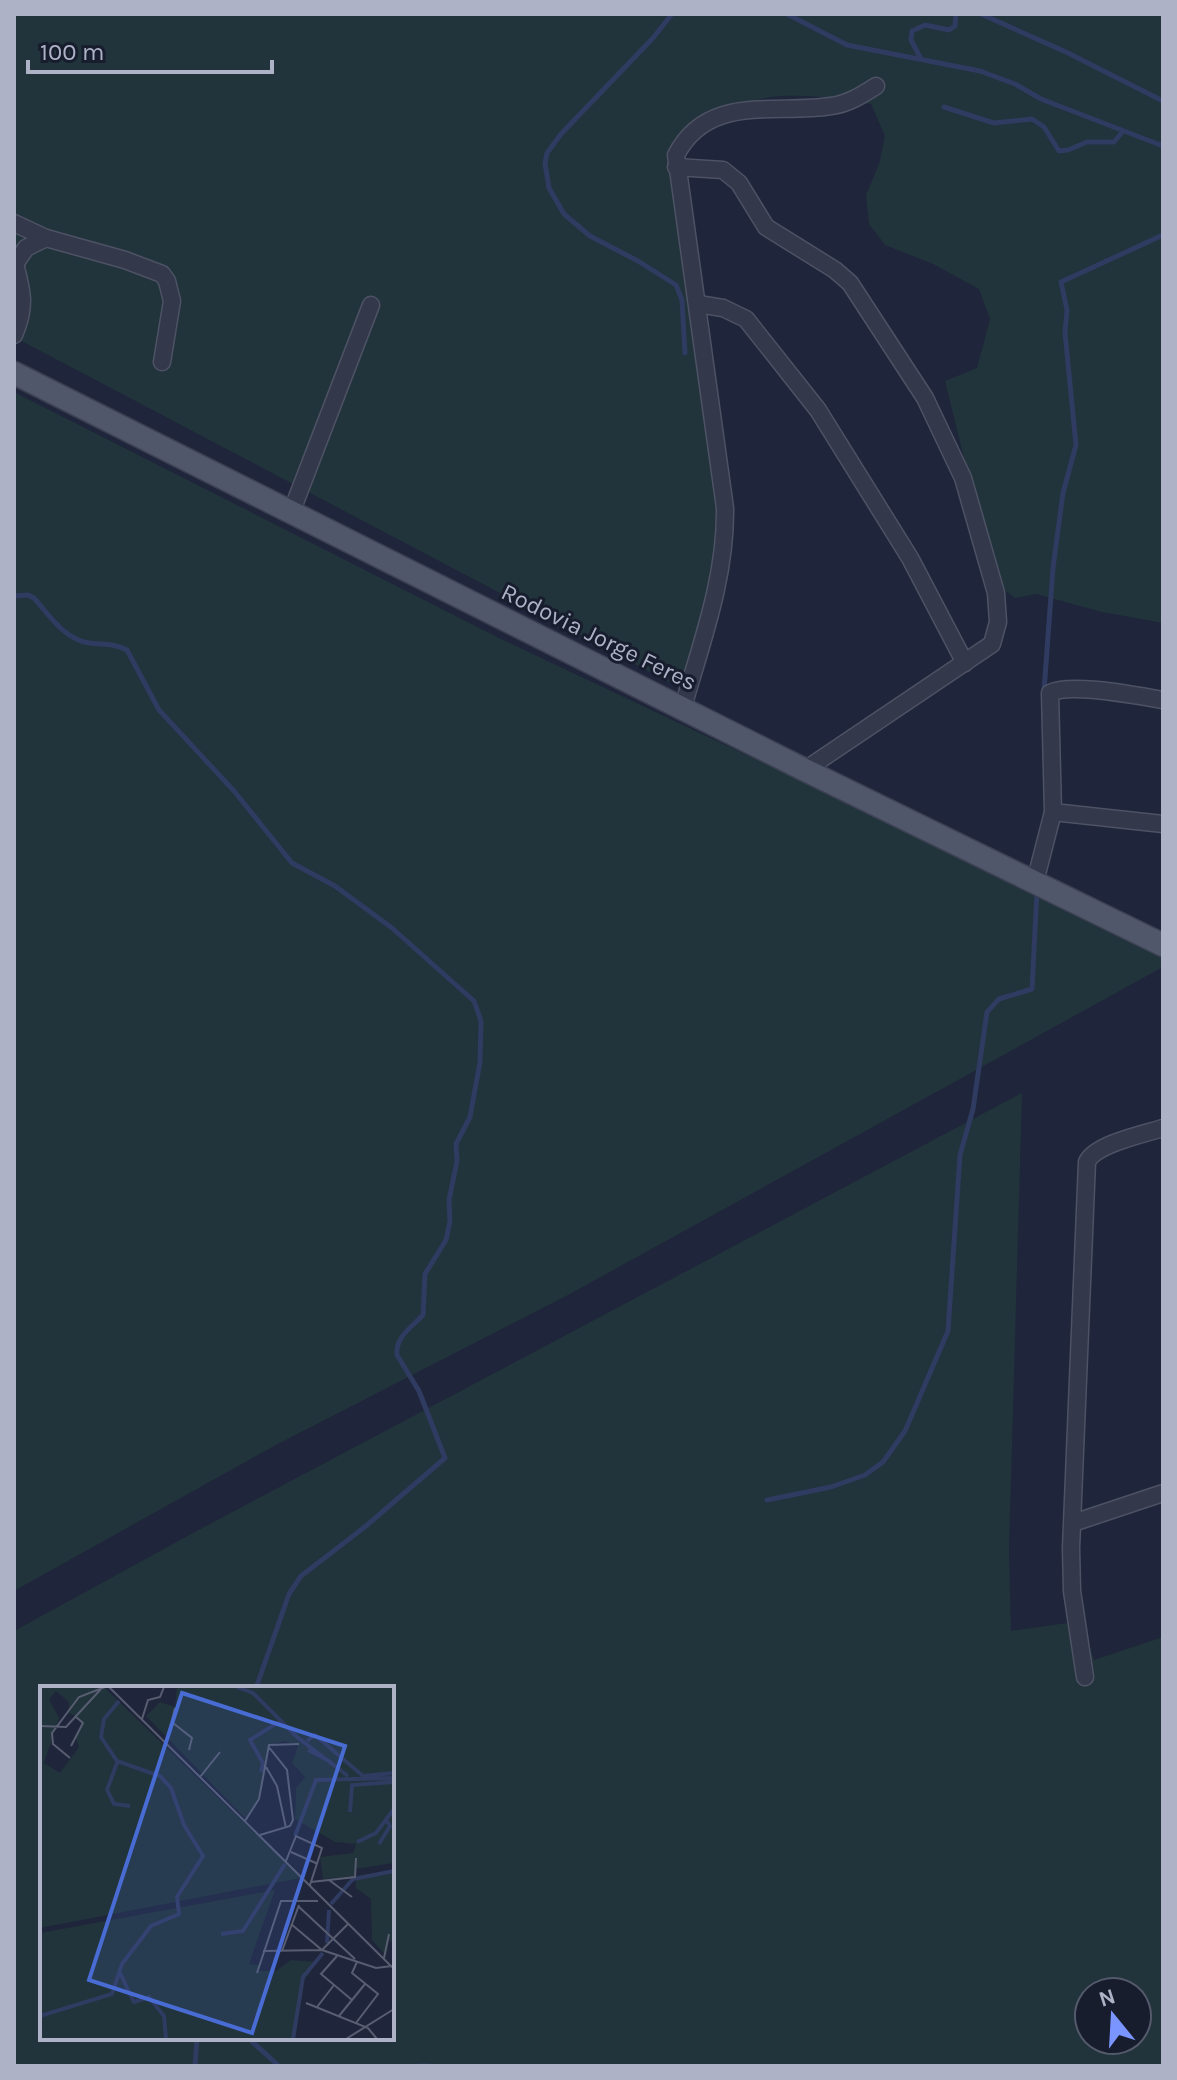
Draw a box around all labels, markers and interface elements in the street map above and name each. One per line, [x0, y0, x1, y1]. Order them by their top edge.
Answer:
scale bar [28, 24, 272, 74]
text: 100 m [40, 38, 105, 66]
street label: Rodovia Jorge Feres [497, 578, 701, 696]
inset map [40, 1686, 394, 2040]
north arrow [1073, 1976, 1153, 2056]
text: N [1096, 1983, 1119, 2013]

